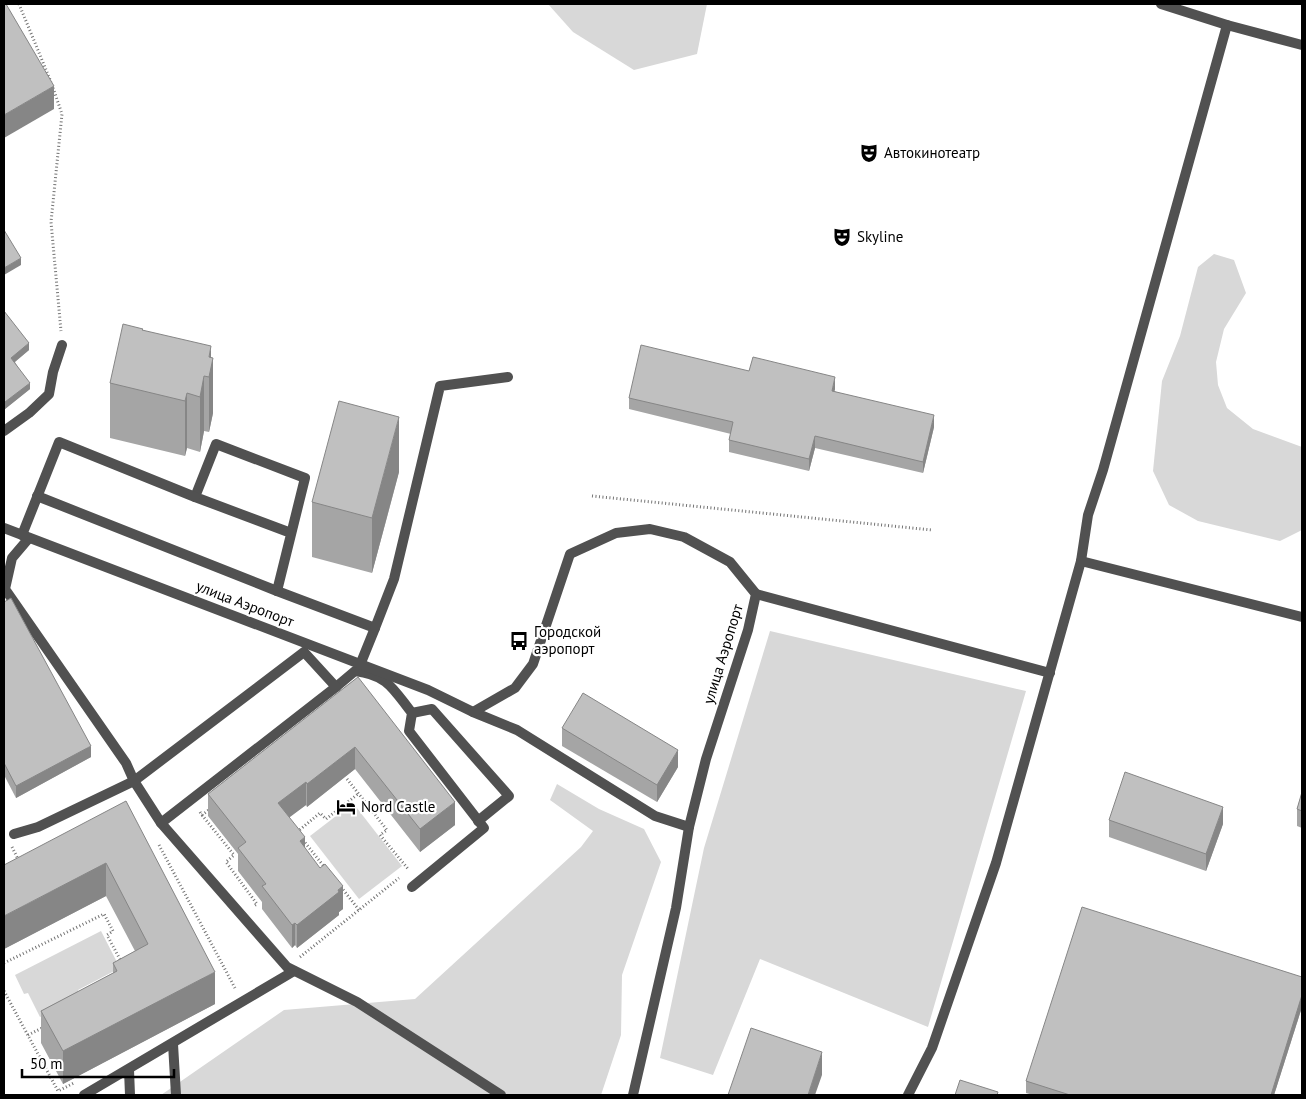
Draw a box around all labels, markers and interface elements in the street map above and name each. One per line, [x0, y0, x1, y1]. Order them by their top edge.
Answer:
theatre icon: Автокинотеатр [858, 142, 880, 164]
place label: Автокинотеатр [884, 143, 980, 162]
theatre icon: Skyline [831, 226, 853, 248]
place label: Skyline [857, 227, 903, 246]
street label: улица Аэропорт [193, 576, 297, 631]
street label: улица Аэропорт [698, 602, 747, 706]
place label: Городской аэропорт [534, 622, 601, 658]
bus stop icon: Городской аэропорт [508, 630, 530, 652]
hotel icon: Nord Castle [335, 796, 357, 818]
place label: Nord Castle [361, 797, 435, 816]
scale bar [22, 1046, 175, 1078]
text: 50 m [30, 1054, 63, 1073]

